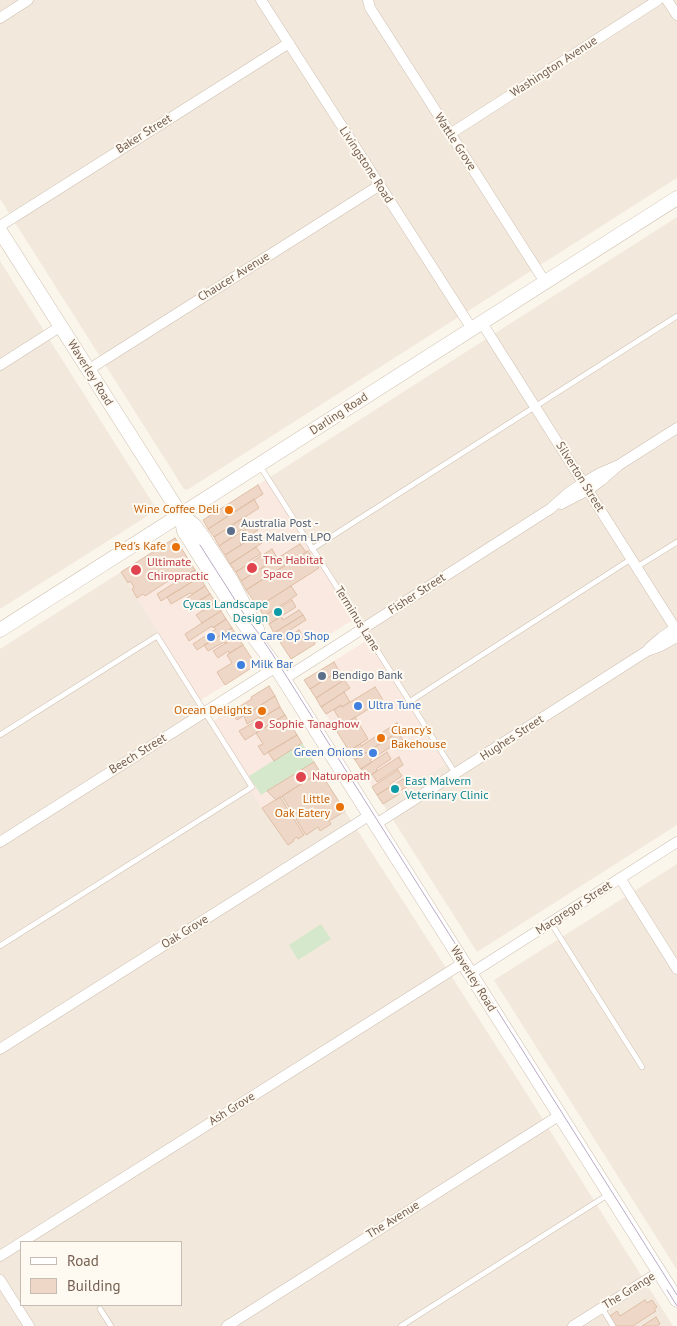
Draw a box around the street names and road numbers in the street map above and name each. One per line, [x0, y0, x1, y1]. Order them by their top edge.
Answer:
street label: Washington Avenue [508, 33, 600, 101]
street label: Wattle Grove [431, 110, 479, 174]
street label: Baker Street [114, 111, 174, 157]
street label: Livingstone Road [336, 124, 396, 206]
street label: Chaucer Avenue [195, 249, 273, 305]
street label: Waverley Road [64, 337, 116, 409]
street label: Darling Road [307, 390, 371, 438]
street label: Silverton Street [553, 439, 607, 515]
street label: Fisher Street [386, 570, 448, 618]
street label: Terminus Lane [331, 584, 383, 654]
street label: Hughes Street [478, 712, 546, 764]
street label: Beech Street [107, 731, 169, 777]
street label: Macgregor Street [533, 878, 615, 938]
street label: Oak Grove [159, 912, 211, 952]
street label: Waverley Road [447, 943, 499, 1015]
street label: Ash Grove [206, 1089, 258, 1129]
street label: The Avenue [364, 1198, 422, 1242]
street label: The Grange [600, 1269, 658, 1313]

